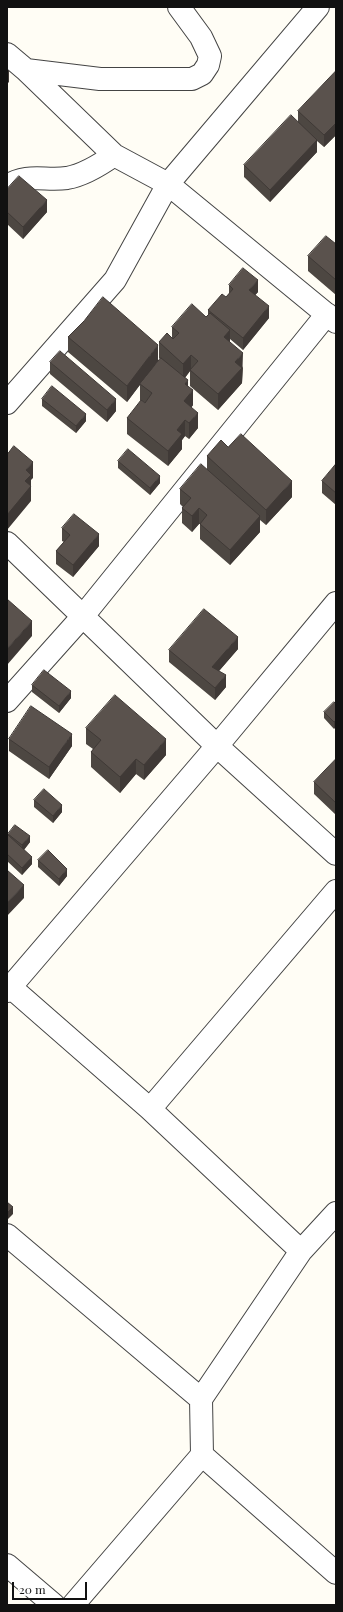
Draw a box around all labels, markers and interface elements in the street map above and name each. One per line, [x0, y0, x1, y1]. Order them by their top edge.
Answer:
scale bar [14, 1574, 89, 1600]
text: 20 m [19, 1581, 46, 1597]

